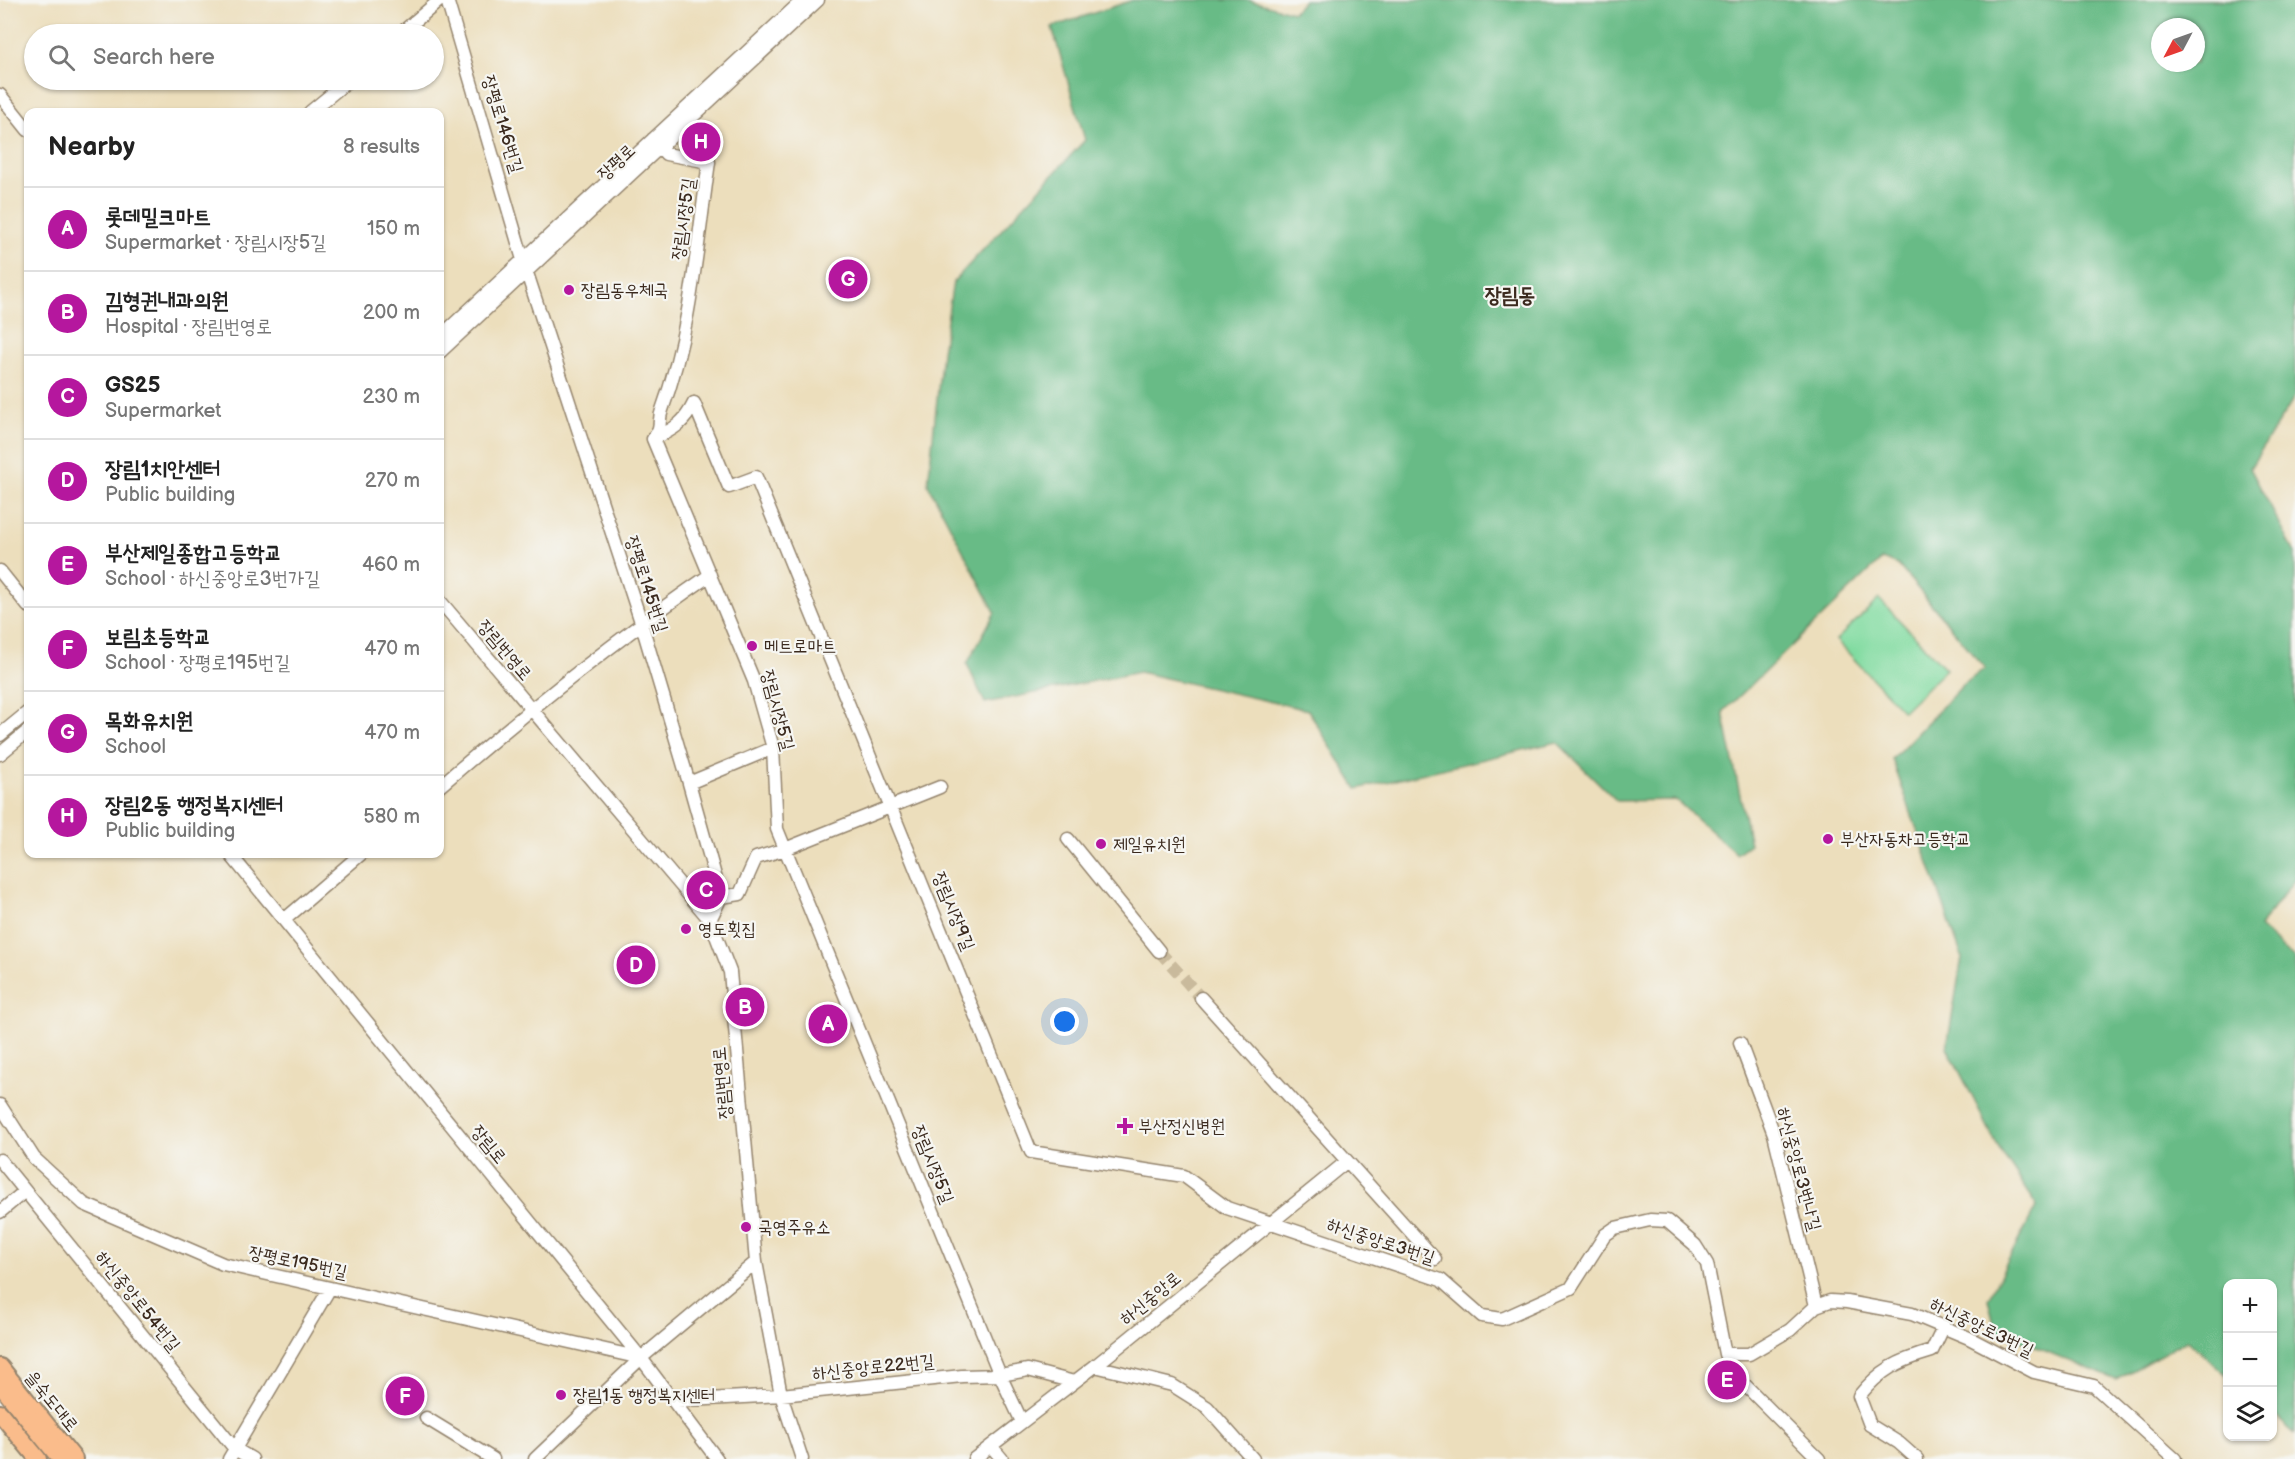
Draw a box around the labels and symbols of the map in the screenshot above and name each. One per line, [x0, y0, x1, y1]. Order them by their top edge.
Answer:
north arrow [2151, 18, 2205, 72]
street label: 장평로146번길 [478, 73, 528, 176]
pin: H [682, 120, 720, 164]
street label: 장평로 [593, 140, 639, 185]
street label: 장림시장5길 [667, 176, 700, 262]
pin: G [828, 256, 868, 302]
place label: 장림동우체국 [581, 280, 668, 301]
marker: 장림동우체국 [562, 283, 576, 297]
district label: 장림동 [1485, 283, 1535, 308]
street label: 장평로145번길 [621, 533, 672, 636]
street label: 장림번영로 [473, 616, 536, 685]
place label: 메트로마트 [764, 636, 836, 657]
marker: 메트로마트 [745, 639, 759, 653]
street label: 장림시장5길 [757, 667, 798, 753]
place label: 부산자동차고등학교 [1840, 829, 1970, 850]
marker: 부산자동차고등학교 [1821, 832, 1835, 846]
place label: 제일유치원 [1113, 834, 1185, 855]
marker: 제일유치원 [1094, 837, 1108, 851]
pin: C [686, 868, 726, 912]
street label: 장림시장9길 [928, 869, 979, 954]
place label: 영도횟집 [698, 919, 756, 940]
marker: 영도횟집 [679, 922, 693, 936]
pin: D [616, 942, 656, 988]
pin: B [726, 984, 764, 1030]
pin: A [808, 1002, 848, 1046]
your location [1050, 1007, 1079, 1036]
street label: 장림번영로 [709, 1046, 736, 1120]
street label: 하신중앙로3번나길 [1772, 1105, 1825, 1234]
place label: 부산정신병원 [1138, 1116, 1225, 1137]
marker: 부산정신병원 [1116, 1117, 1134, 1135]
street label: 장림로 [467, 1121, 510, 1168]
street label: 장림시장5길 [907, 1122, 958, 1207]
street label: 하신중앙로3번길 [1324, 1214, 1438, 1269]
place label: 국영주유소 [758, 1217, 830, 1238]
marker: 국영주유소 [739, 1220, 753, 1234]
street label: 장평로195번길 [247, 1242, 350, 1283]
street label: 하신중앙로54번길 [91, 1247, 185, 1356]
street label: 하신중앙로 [1116, 1267, 1185, 1329]
street label: 하신중앙로3번길 [1927, 1293, 2037, 1362]
street label: 하신중앙로22번길 [811, 1351, 936, 1384]
pin: E [1708, 1358, 1746, 1402]
street label: 을숙도대로 [21, 1367, 83, 1436]
pin: F [386, 1374, 424, 1418]
place label: 장림1동 행정복지센터 [573, 1385, 715, 1406]
marker: 장림1동 행정복지센터 [554, 1388, 568, 1402]

